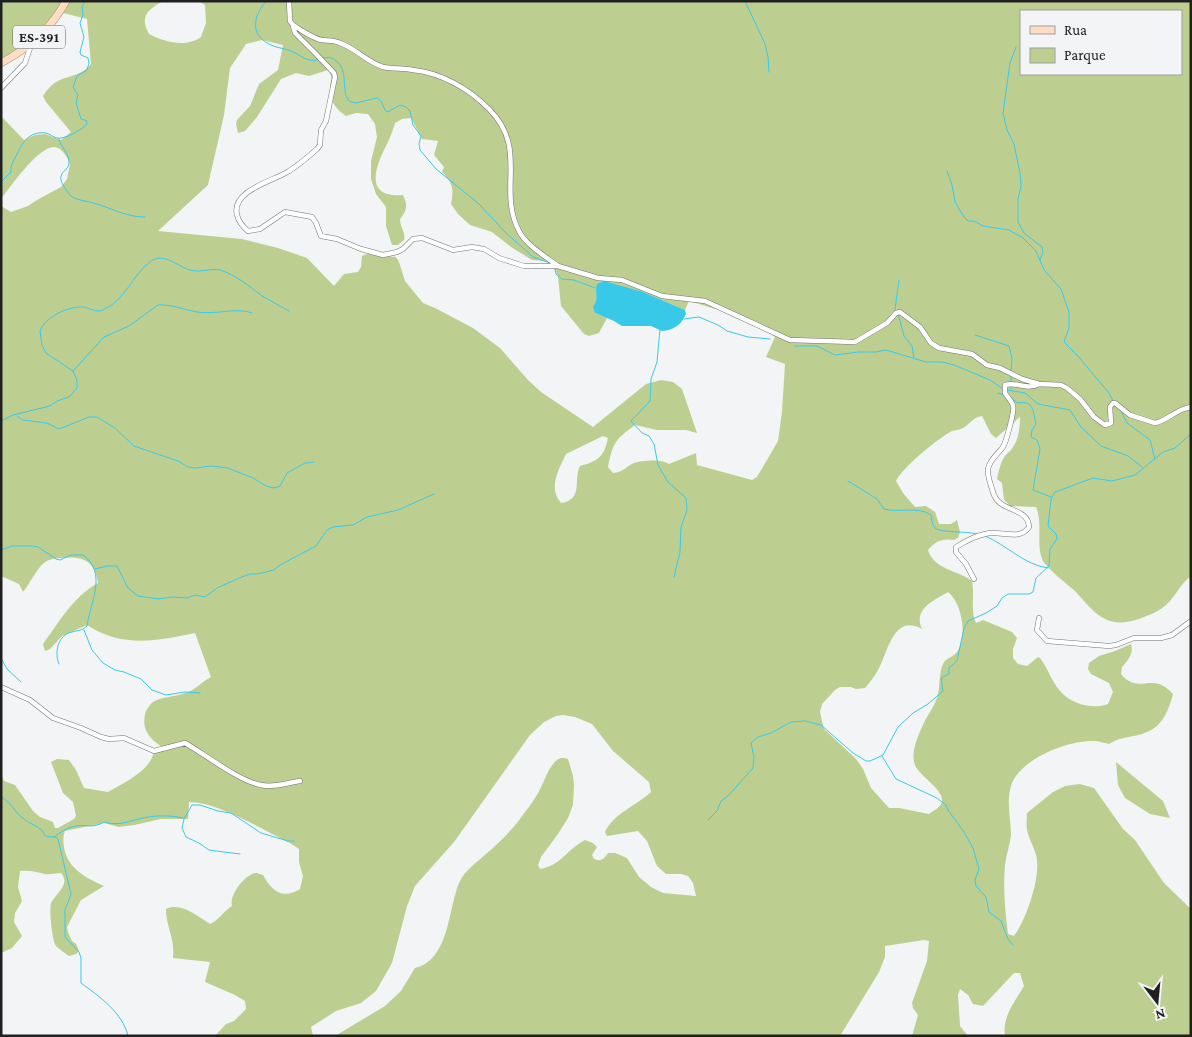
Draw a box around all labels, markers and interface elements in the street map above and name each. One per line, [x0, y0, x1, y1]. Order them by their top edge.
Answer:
legend [1020, 10, 1182, 75]
text: Rua [1064, 22, 1087, 38]
road number: ES-391 [13, 26, 65, 48]
text: Parque [1064, 47, 1106, 64]
north arrow [1132, 977, 1182, 1027]
text: N [1153, 1005, 1167, 1024]

